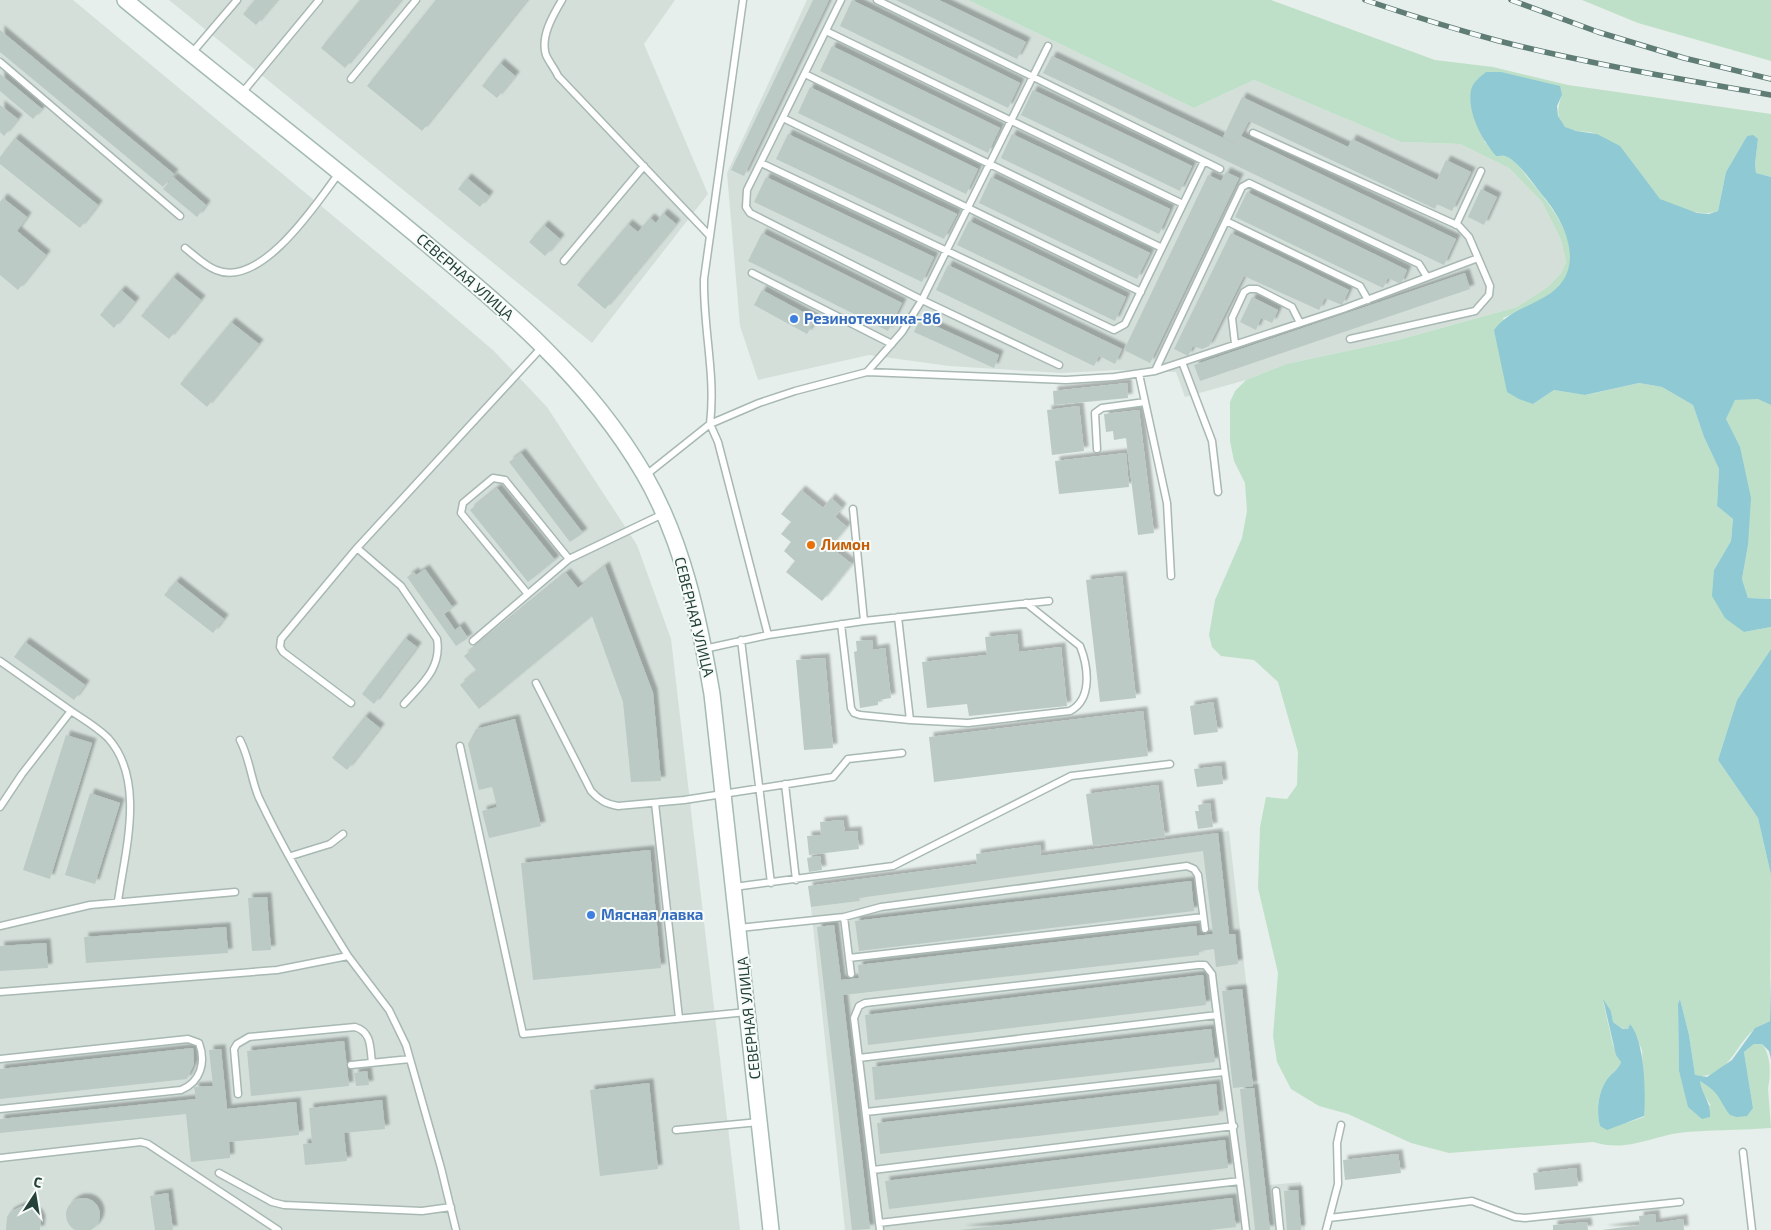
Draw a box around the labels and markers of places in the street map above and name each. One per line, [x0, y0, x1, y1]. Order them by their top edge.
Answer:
place label: Резинотехника-86 [804, 309, 941, 327]
marker: Резинотехника-86 [788, 313, 800, 325]
place label: Лимон [821, 535, 870, 553]
marker: Лимон [805, 539, 817, 551]
place label: Мясная лавка [601, 905, 703, 923]
marker: Мясная лавка [585, 909, 597, 921]

